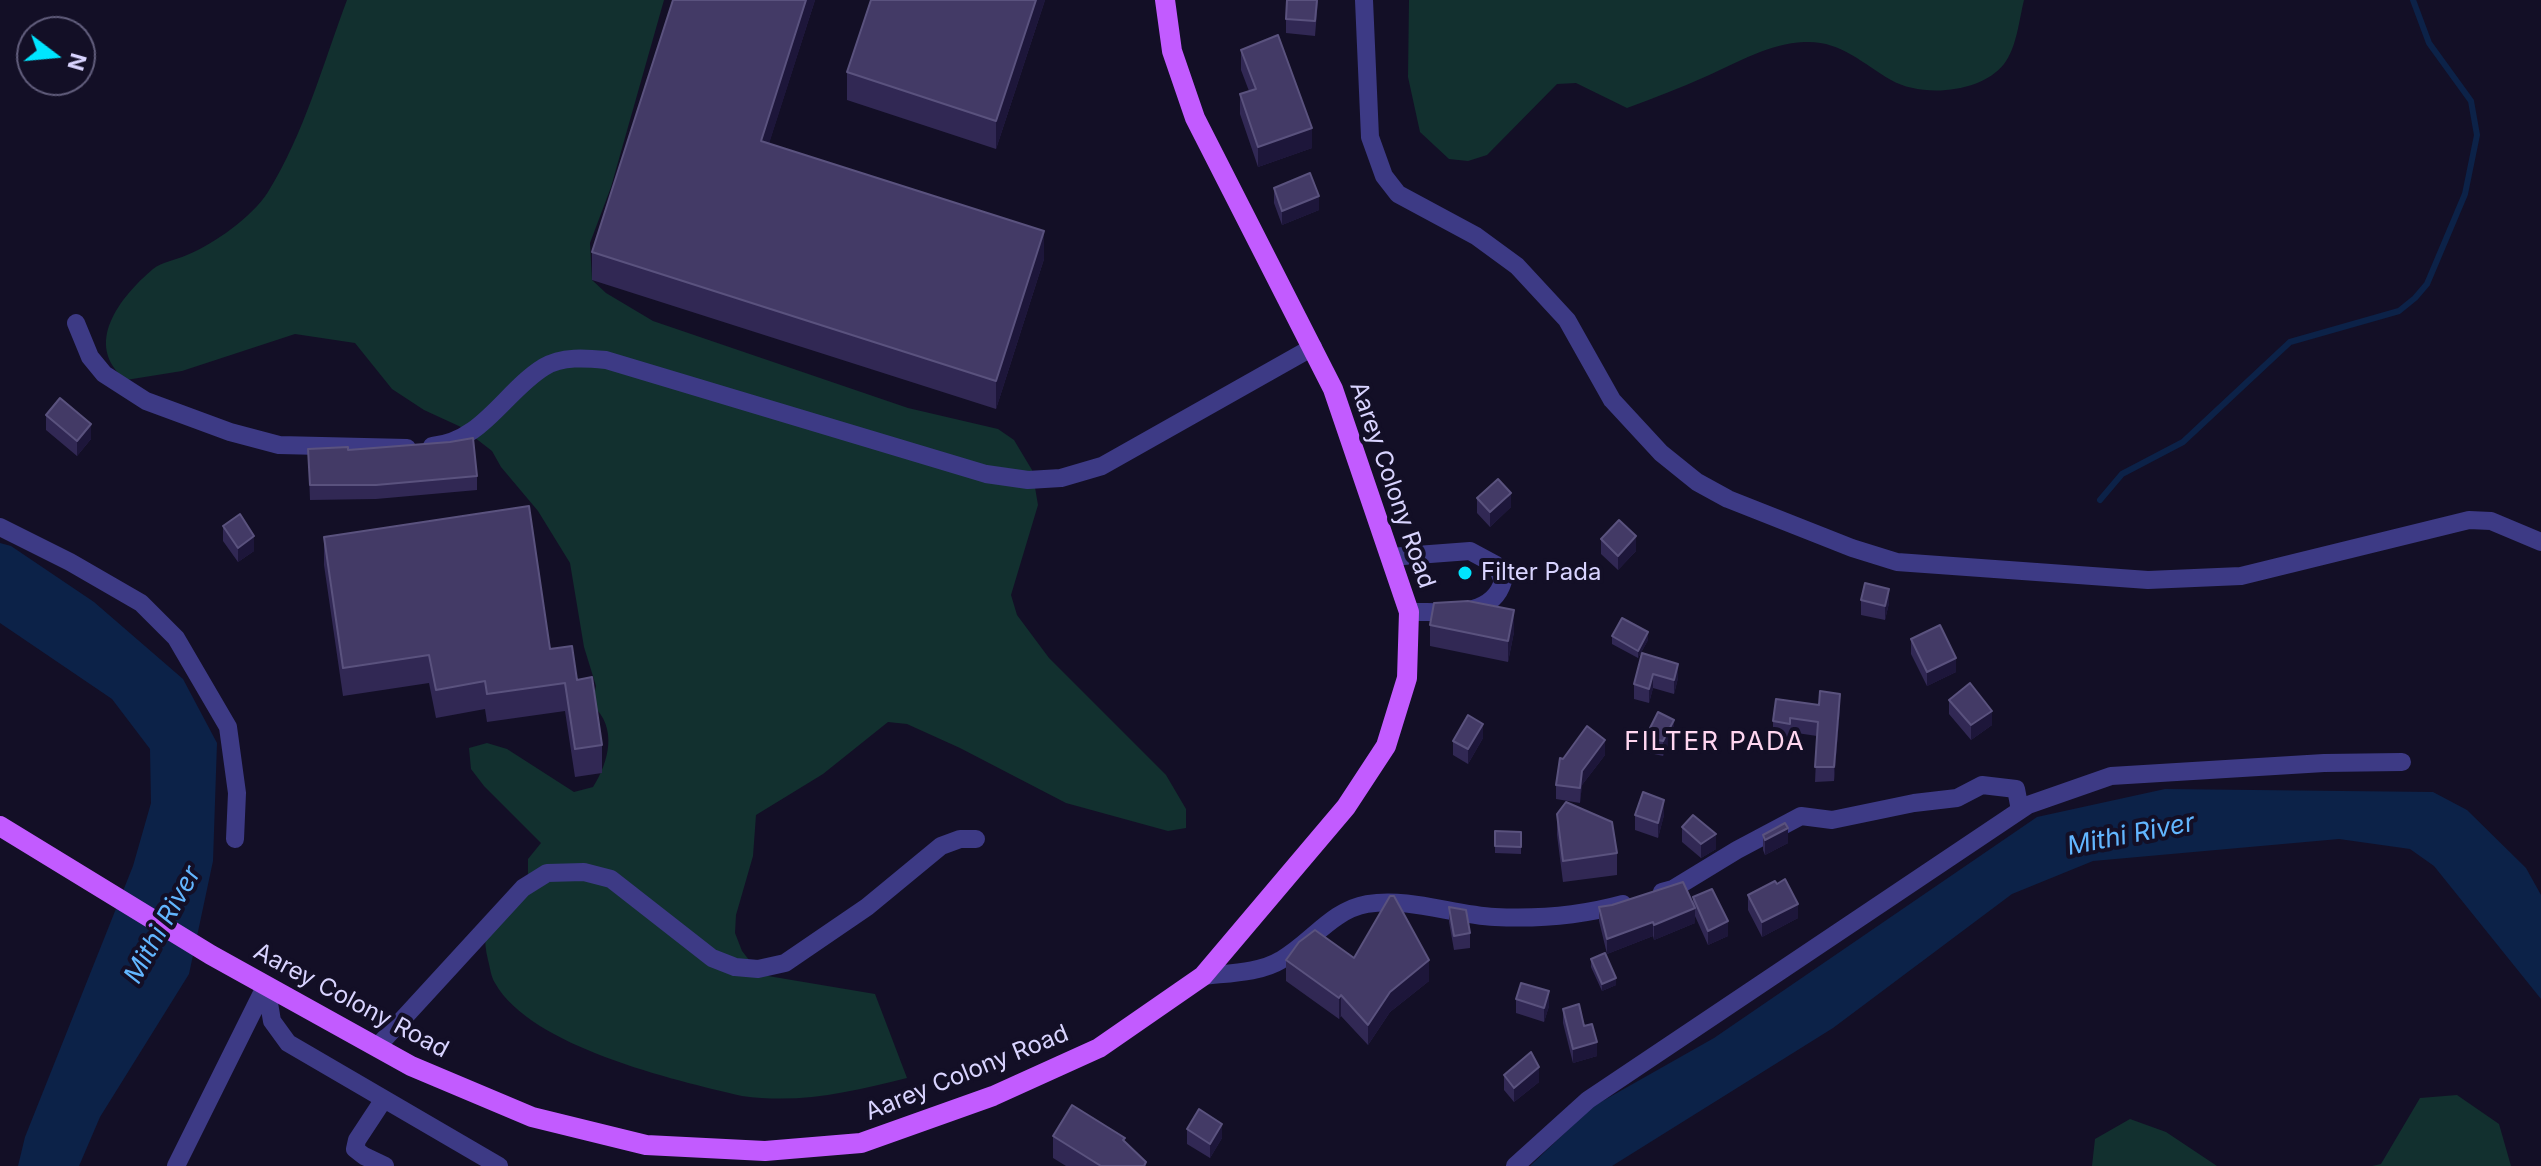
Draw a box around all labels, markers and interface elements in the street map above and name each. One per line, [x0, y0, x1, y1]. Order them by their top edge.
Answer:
north arrow [16, 16, 96, 96]
text: N [62, 50, 92, 74]
street label: Aarey Colony Road [1343, 378, 1441, 592]
place label: Filter Pada [1481, 559, 1602, 587]
marker: Filter Pada [1456, 564, 1474, 582]
district label: FILTER PADA [1624, 726, 1806, 758]
water label: Mithi River [2065, 807, 2197, 863]
water label: Mithi River [118, 861, 208, 989]
street label: Aarey Colony Road [249, 937, 453, 1065]
street label: Aarey Colony Road [861, 1019, 1073, 1127]

